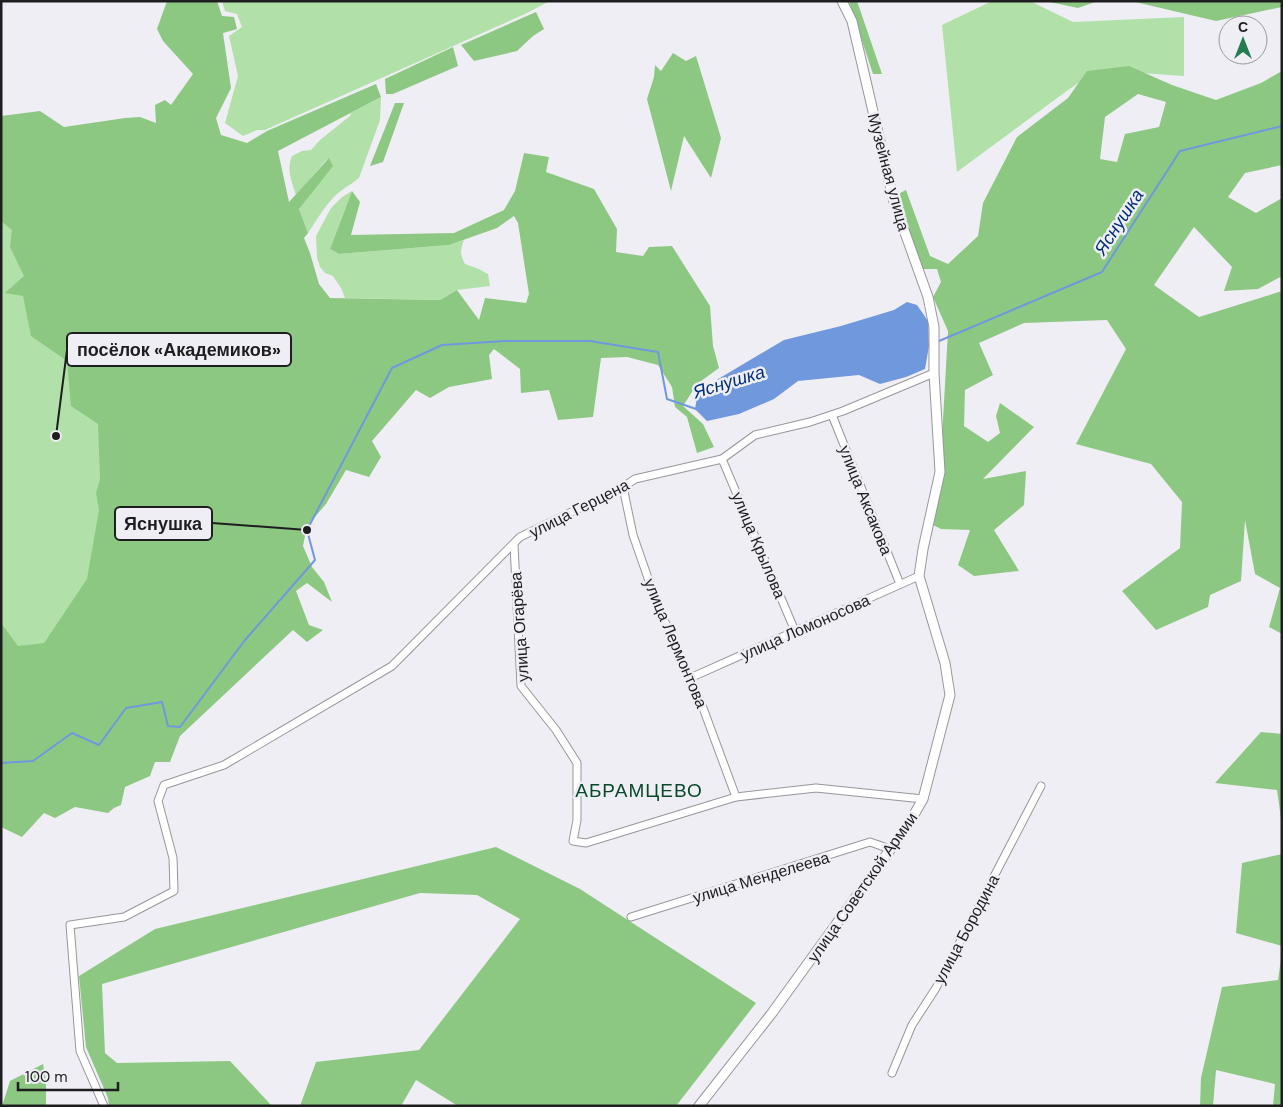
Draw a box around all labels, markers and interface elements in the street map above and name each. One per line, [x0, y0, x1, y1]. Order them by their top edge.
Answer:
north arrow [1218, 15, 1268, 65]
text: С [1238, 18, 1248, 36]
street label: Музейная улица [863, 111, 914, 233]
water label: Яснушка [1088, 185, 1149, 260]
callout: посёлок «Академиков» [67, 333, 291, 366]
text: посёлок «Академиков» [77, 338, 281, 362]
water label: Яснушка [689, 360, 768, 405]
street label: улица Аксакова [834, 442, 897, 558]
street label: улица Герцена [526, 474, 633, 543]
street label: улица Крылова [727, 489, 790, 602]
callout: Яснушка [115, 507, 212, 540]
text: Яснушка [124, 512, 203, 536]
street label: улица Огарёва [505, 571, 534, 683]
street label: улица Лермонтова [639, 575, 712, 711]
street label: улица Ломоносова [737, 589, 873, 665]
district label: АБРАМЦЕВО [575, 778, 703, 803]
street label: улица Советской Армии [803, 808, 922, 966]
street label: улица Менделеева [690, 847, 832, 908]
street label: улица Бородина [929, 871, 1004, 988]
scale bar [18, 1060, 118, 1092]
text: 100 m [25, 1067, 68, 1087]

